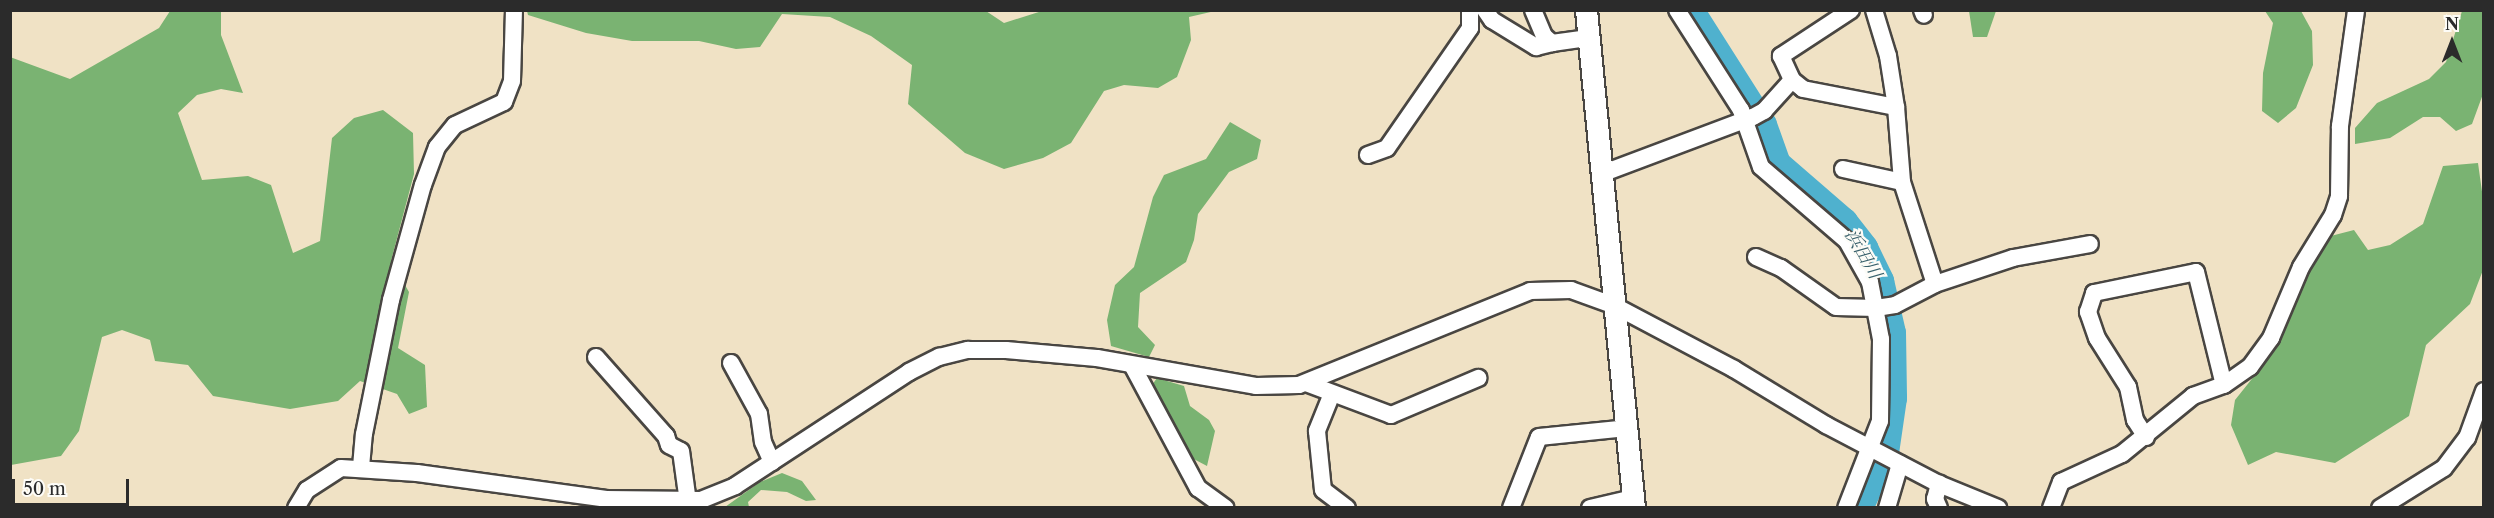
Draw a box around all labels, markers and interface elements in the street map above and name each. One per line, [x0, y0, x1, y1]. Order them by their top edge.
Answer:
north arrow [2422, 12, 2482, 72]
text: N [2445, 14, 2459, 34]
water label: 浜田川 [1840, 225, 1886, 283]
scale bar [15, 467, 132, 505]
text: 50 m [23, 478, 66, 500]

